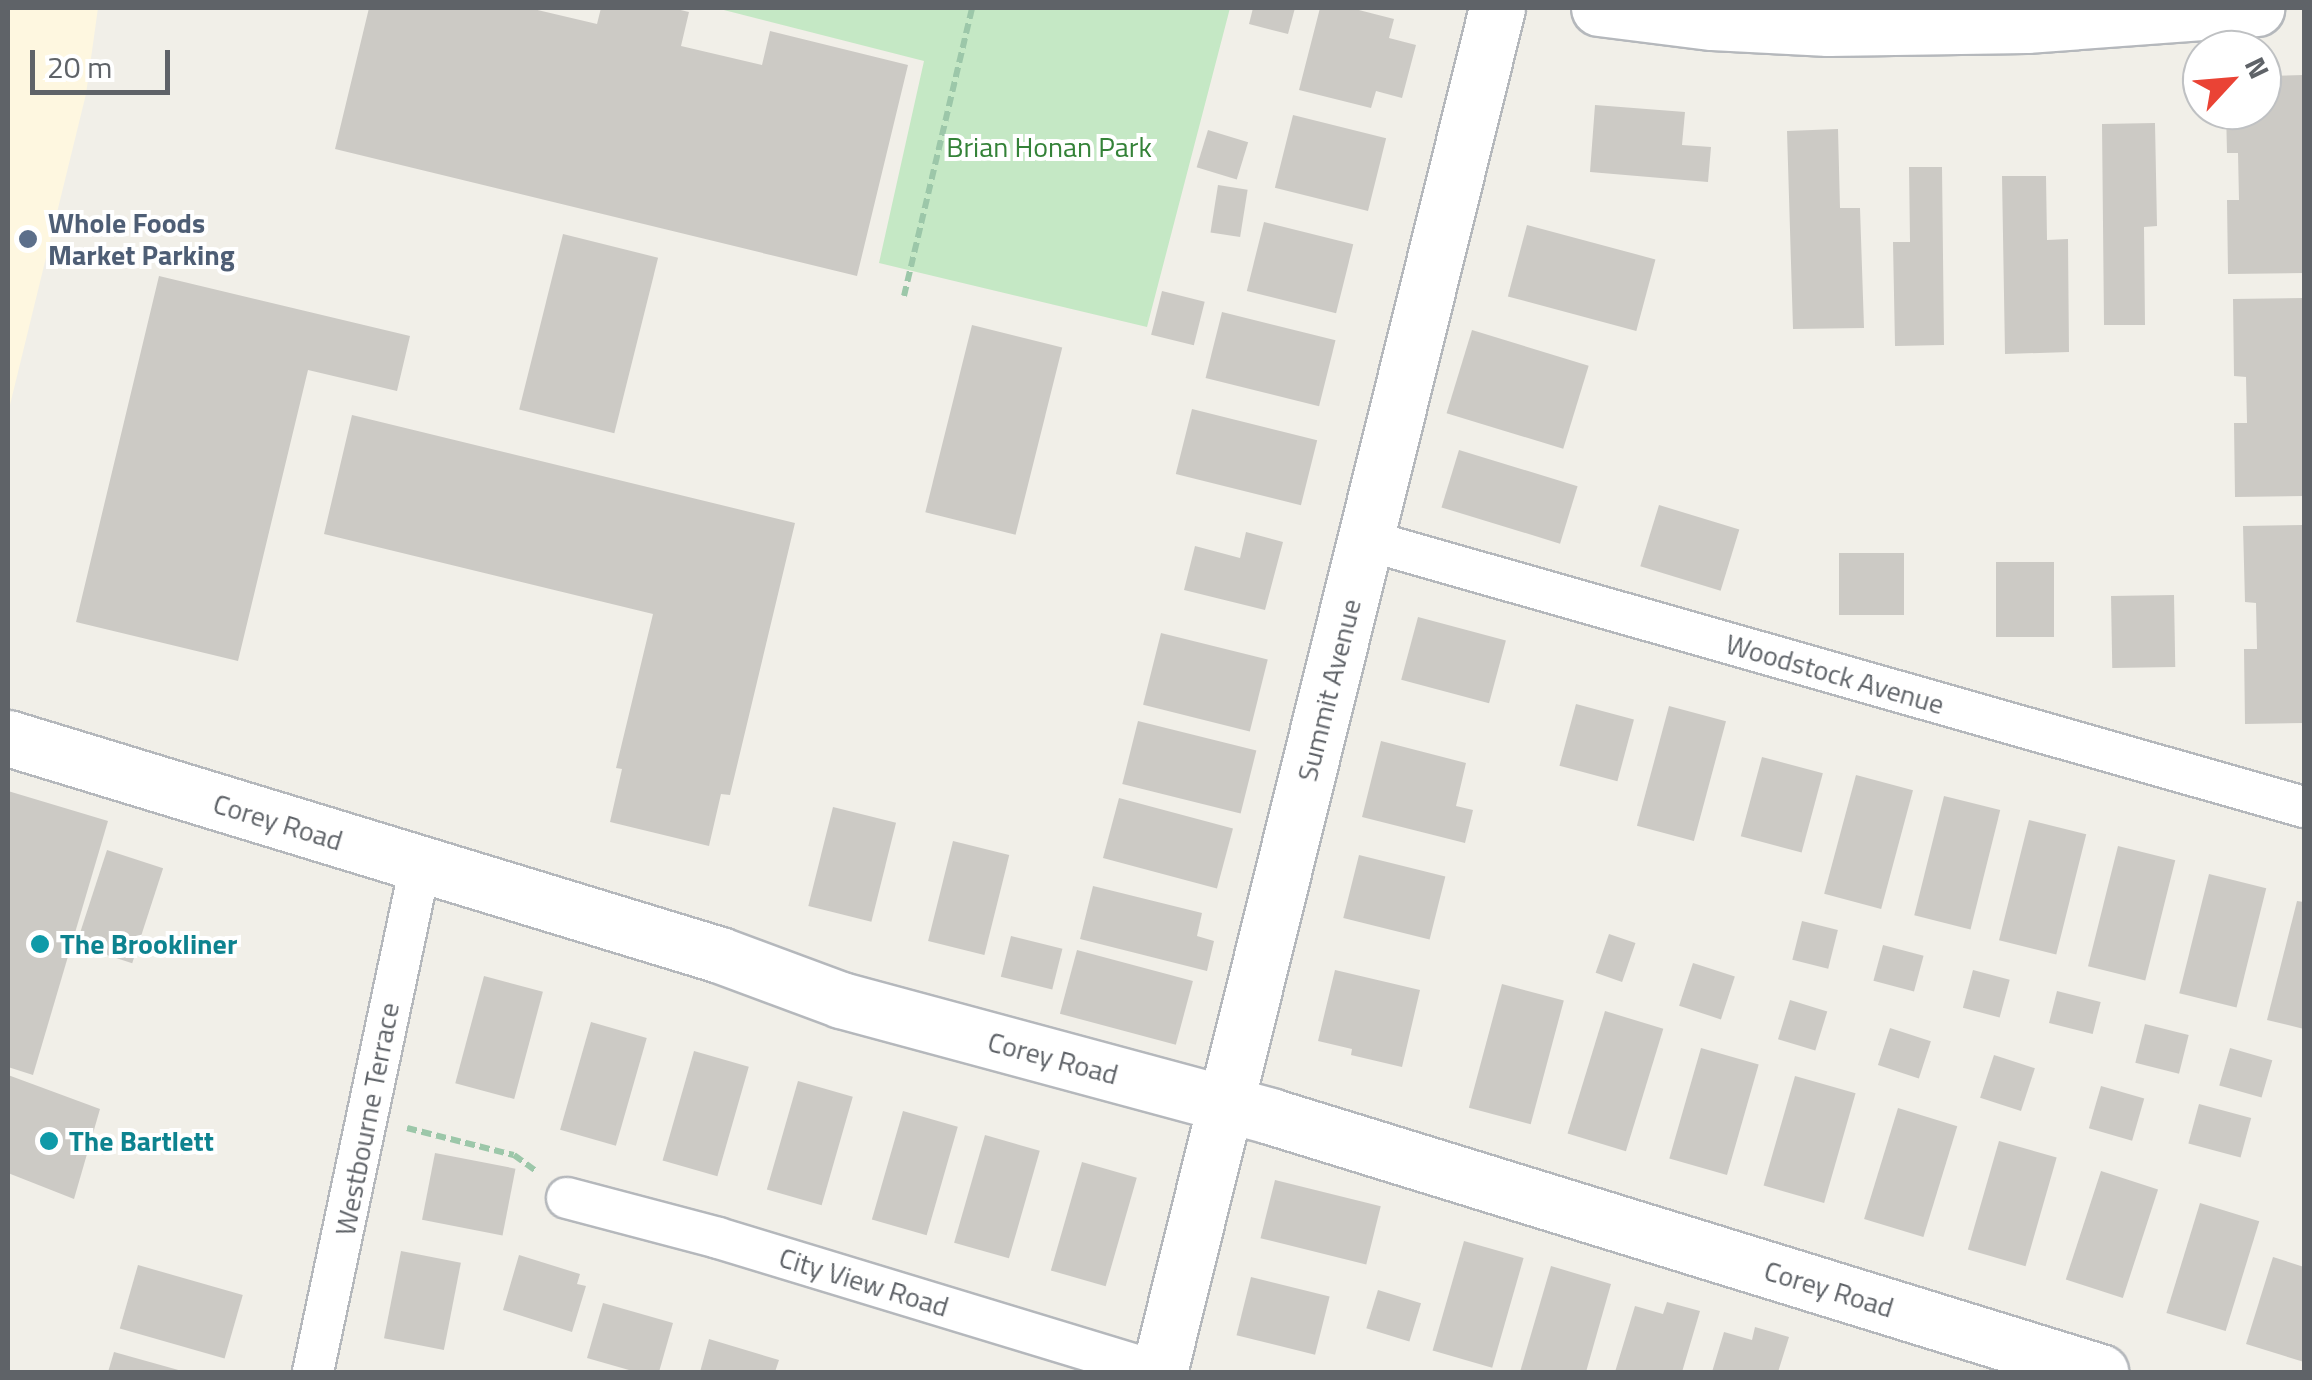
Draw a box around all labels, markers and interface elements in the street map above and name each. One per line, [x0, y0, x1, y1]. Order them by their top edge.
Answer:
scale bar [35, 30, 175, 92]
north arrow [2182, 30, 2282, 130]
text: 20 m [47, 44, 112, 90]
text: N [2234, 49, 2281, 86]
park label: Brian Honan Park [946, 130, 1152, 164]
place label: Whole Foods Market Parking [48, 206, 235, 272]
marker: Whole Foods Market Parking [17, 228, 39, 250]
street label: Summit Avenue [1290, 595, 1368, 785]
street label: Woodstock Avenue [1722, 627, 1948, 721]
street label: Corey Road [209, 786, 347, 858]
place label: The Brookliner [60, 927, 237, 961]
marker: The Brookliner [29, 933, 51, 955]
street label: Westbourne Terrace [328, 1000, 406, 1238]
street label: Corey Road [984, 1025, 1122, 1091]
place label: The Bartlett [69, 1124, 214, 1158]
marker: The Bartlett [38, 1130, 60, 1152]
street label: City View Road [775, 1240, 953, 1324]
street label: Corey Road [1760, 1253, 1898, 1325]

